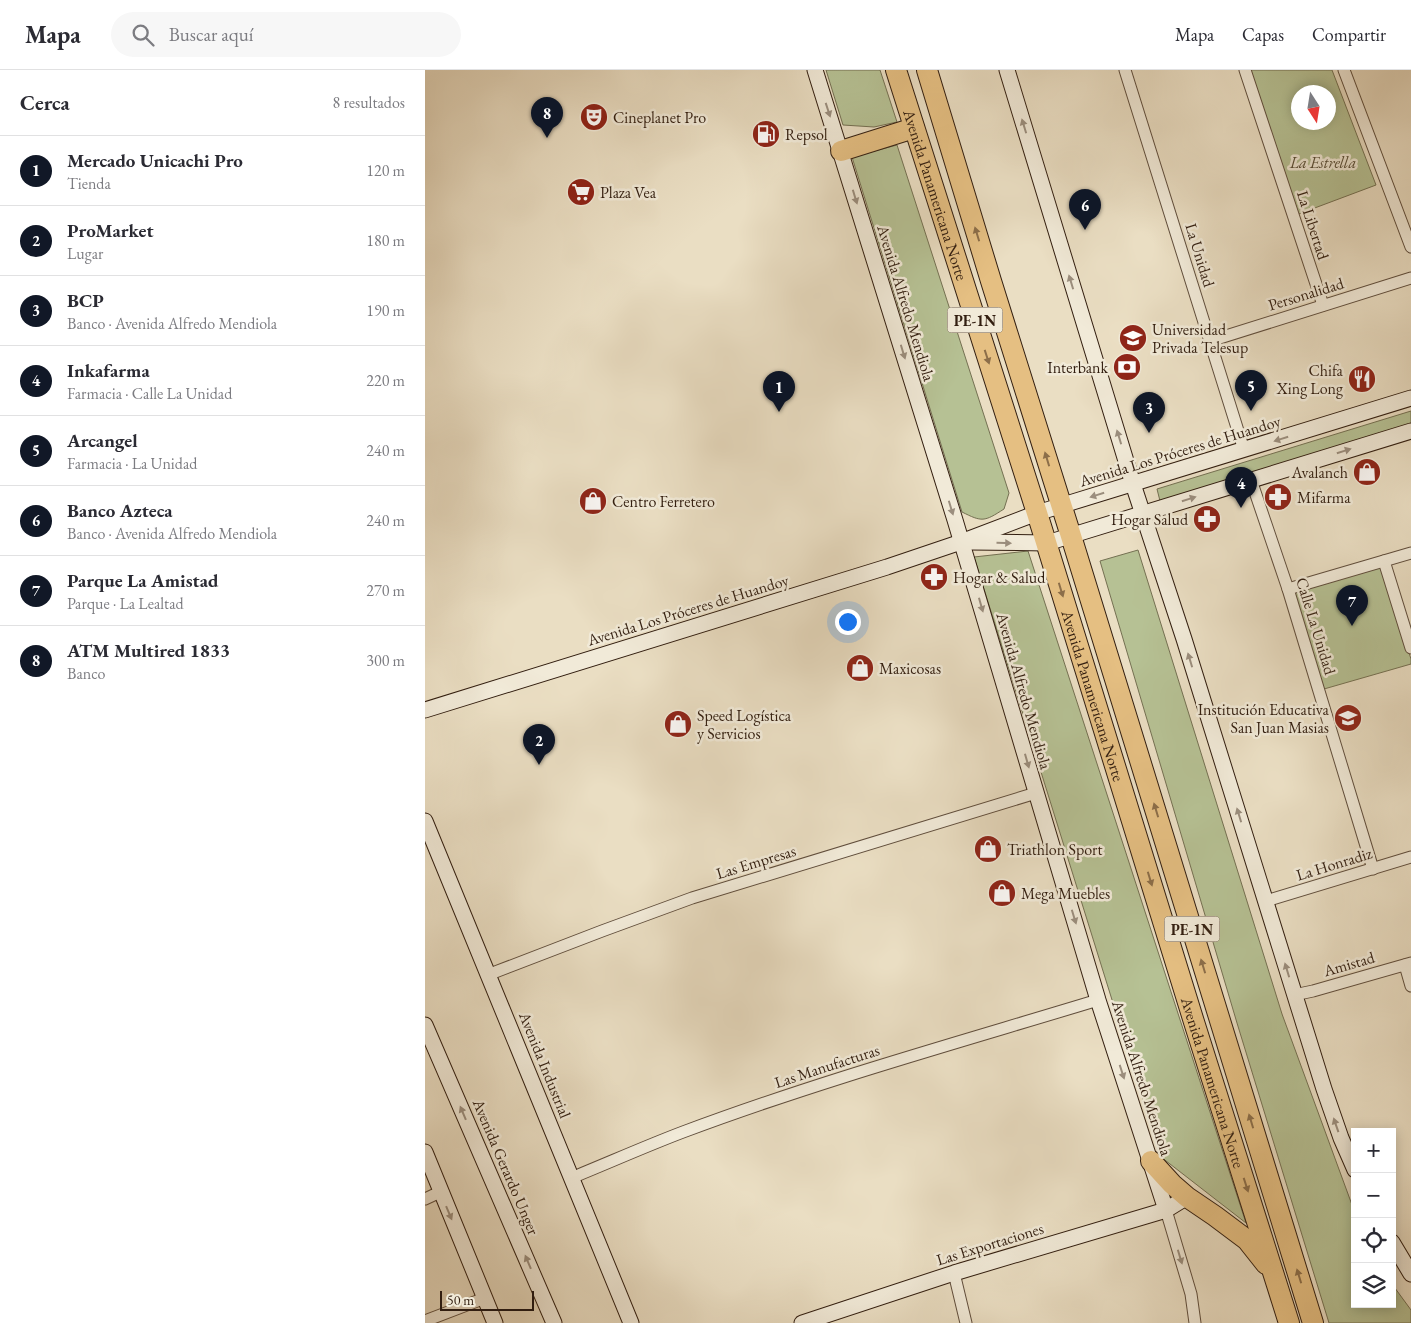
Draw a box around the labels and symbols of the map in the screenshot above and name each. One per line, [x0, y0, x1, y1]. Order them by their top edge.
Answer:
north arrow [1291, 85, 1336, 130]
pin: 8 [531, 97, 563, 138]
theatre icon: Cineplanet Pro [579, 102, 609, 132]
one-way arrow [824, 103, 832, 118]
street label: Avenida Panamericana Norte [898, 106, 973, 283]
place label: Cineplanet Pro [613, 107, 706, 128]
fuel station icon: Repsol [751, 119, 781, 149]
one-way arrow [1019, 119, 1027, 134]
place label: Repsol [785, 124, 828, 145]
park label: La Estrella [1289, 152, 1356, 173]
supermarket icon: Plaza Vea [566, 177, 596, 207]
place label: Plaza Vea [600, 182, 657, 203]
street label: La Libertad [1292, 188, 1334, 263]
pin: 6 [1069, 189, 1101, 230]
one-way arrow [851, 190, 859, 205]
street label: Avenida Alfredo Mendiola [872, 221, 940, 384]
street label: La Unidad [1180, 221, 1220, 290]
one-way arrow [973, 227, 980, 242]
street label: Personalidad [1266, 272, 1347, 315]
one-way arrow [1067, 274, 1075, 289]
road number: PE-1N [947, 308, 1003, 332]
place label: Universidad Privada Telesup [1152, 319, 1248, 358]
school or university icon: Universidad Privada Telesup [1118, 323, 1148, 353]
one-way arrow [900, 345, 908, 360]
one-way arrow [984, 350, 991, 365]
bank icon: Interbank [1112, 352, 1142, 382]
place label: Interbank [1047, 357, 1108, 378]
place label: Chifa Xing Long [1275, 360, 1344, 399]
restaurant icon: Chifa Xing Long [1347, 364, 1377, 394]
pin: 5 [1235, 370, 1267, 411]
pin: 1 [763, 371, 795, 412]
pin: 3 [1133, 392, 1165, 433]
street label: Avenida Los Próceres de Huandoy [1076, 410, 1284, 492]
one-way arrow [1114, 429, 1122, 444]
one-way arrow [1273, 435, 1288, 443]
one-way arrow [1337, 447, 1352, 455]
one-way arrow [1042, 451, 1050, 466]
shop icon: Avalanch [1352, 457, 1382, 487]
place label: Avalanch [1290, 462, 1348, 483]
pin: 4 [1225, 467, 1257, 508]
pharmacy icon: Mifarma [1263, 482, 1293, 512]
shop icon: Centro Ferretero [578, 486, 608, 516]
place label: Mifarma [1297, 487, 1351, 508]
place label: Centro Ferretero [612, 491, 715, 512]
one-way arrow [1090, 491, 1105, 499]
one-way arrow [1182, 495, 1197, 503]
one-way arrow [948, 500, 956, 515]
pharmacy icon: Hogar Salud [1192, 504, 1222, 534]
place label: Hogar Salud [1111, 509, 1189, 530]
one-way arrow [996, 539, 1012, 547]
pharmacy icon: Hogar & Salud [919, 562, 949, 592]
place label: Hogar & Salud [953, 567, 1046, 588]
street label: Avenida Los Próceres de Huandoy [584, 569, 792, 651]
street label: Calle La Unidad [1291, 575, 1341, 678]
one-way arrow [1058, 582, 1065, 597]
pin: 7 [1336, 585, 1368, 626]
one-way arrow [977, 598, 985, 613]
street label: Avenida Panamericana Norte [1057, 606, 1130, 784]
your location [835, 609, 861, 635]
street label: Avenida Alfredo Mendiola [991, 609, 1057, 772]
one-way arrow [1186, 652, 1194, 667]
shop icon: Maxicosas [845, 653, 875, 683]
place label: Maxicosas [879, 658, 941, 679]
place label: Institución Educativa San Juan Masias [1198, 699, 1330, 738]
school or university icon: Institución Educativa San Juan Masias [1333, 703, 1363, 733]
place label: Speed Logística y Servicios [697, 705, 792, 744]
shop icon: Speed Logística y Servicios [663, 709, 693, 739]
pin: 2 [523, 724, 555, 765]
one-way arrow [1023, 754, 1031, 769]
one-way arrow [1151, 803, 1159, 818]
one-way arrow [1235, 807, 1243, 822]
shop icon: Triathlon Sport [973, 834, 1003, 864]
place label: Triathlon Sport [1007, 839, 1102, 860]
street label: Las Empresas [714, 840, 798, 884]
street label: La Honradiz [1294, 843, 1374, 885]
one-way arrow [1147, 871, 1154, 886]
shop icon: Mega Muebles [987, 878, 1017, 908]
place label: Mega Muebles [1021, 883, 1110, 904]
one-way arrow [1070, 910, 1078, 925]
road number: PE-1N [1165, 916, 1219, 942]
street label: Amistad [1320, 946, 1378, 982]
one-way arrow [1199, 958, 1207, 973]
one-way arrow [1283, 963, 1291, 978]
street label: Avenida Panamericana Norte [1176, 993, 1250, 1171]
street label: Avenida Alfredo Mendiola [1107, 997, 1177, 1159]
street label: Avenida Industrial [514, 1008, 576, 1121]
street label: Las Manufacturas [772, 1039, 882, 1093]
one-way arrow [1118, 1065, 1126, 1080]
street label: Avenida Gerardo Unger [467, 1095, 544, 1239]
one-way arrow [459, 1106, 467, 1120]
one-way arrow [1247, 1113, 1255, 1128]
one-way arrow [1332, 1117, 1340, 1132]
one-way arrow [1242, 1178, 1250, 1193]
one-way arrow [446, 1206, 454, 1220]
street label: Las Exportaciones [934, 1218, 1046, 1270]
one-way arrow [1176, 1249, 1184, 1264]
one-way arrow [523, 1255, 531, 1269]
one-way arrow [1294, 1269, 1302, 1284]
scale bar [440, 1288, 534, 1311]

